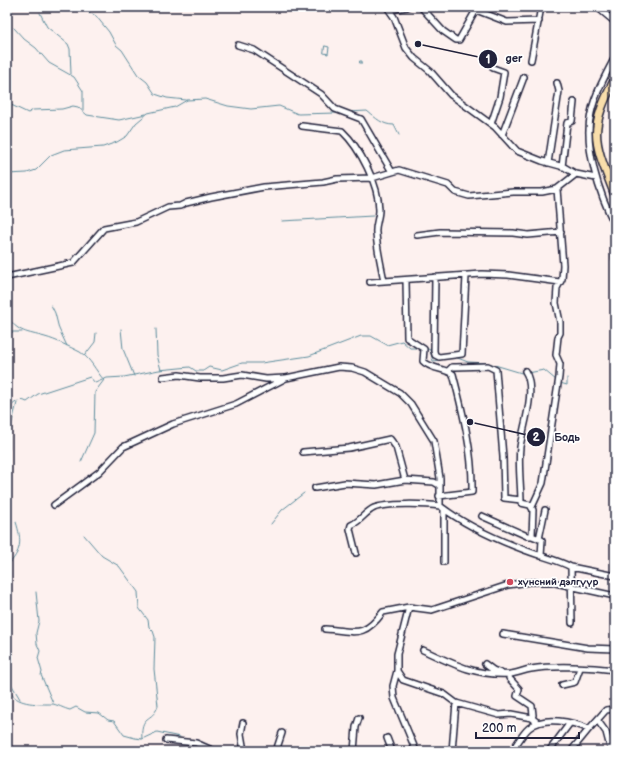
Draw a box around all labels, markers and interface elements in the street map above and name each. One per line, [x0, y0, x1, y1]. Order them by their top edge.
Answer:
callout: ger [478, 47, 531, 70]
text: 1 [485, 52, 491, 67]
text: ger [506, 52, 523, 65]
callout: Бодь [526, 426, 588, 449]
text: 2 [532, 430, 540, 445]
text: Бодь [554, 431, 580, 444]
place label: хүнсний дэлгүүр [518, 576, 598, 588]
marker: хүнсний дэлгүүр [505, 577, 515, 587]
scale bar [476, 714, 579, 740]
text: 200 m [482, 721, 516, 736]

